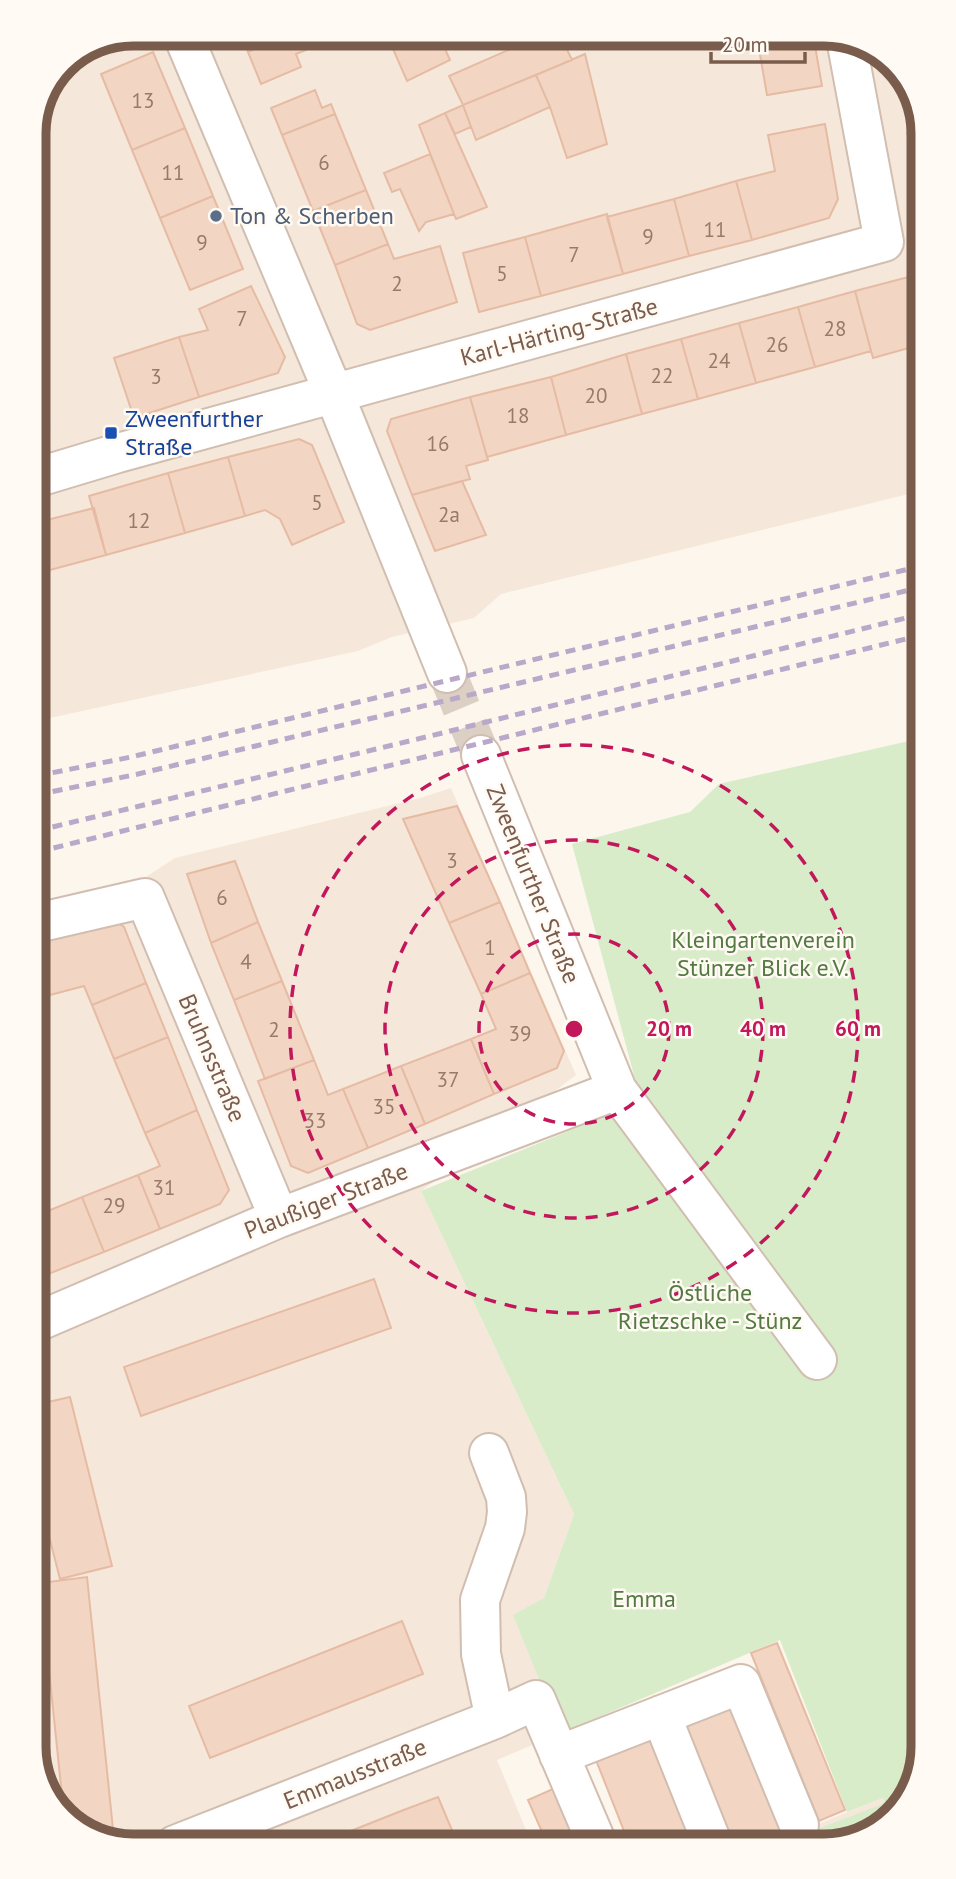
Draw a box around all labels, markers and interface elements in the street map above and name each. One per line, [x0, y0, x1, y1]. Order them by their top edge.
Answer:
scale bar [711, 21, 806, 65]
text: 20 m [722, 31, 768, 58]
house number: 13 [132, 87, 154, 114]
house number: 6 [318, 149, 330, 176]
house number: 11 [162, 159, 184, 186]
place label: Ton & Scherben [230, 200, 394, 231]
marker: Ton & Scherben [208, 208, 224, 224]
house number: 11 [704, 216, 726, 243]
house number: 9 [642, 223, 654, 250]
house number: 9 [196, 229, 208, 256]
house number: 7 [568, 241, 580, 268]
house number: 5 [496, 260, 508, 287]
house number: 2 [391, 270, 403, 297]
street label: Karl-Härting-Straße [457, 290, 661, 373]
house number: 7 [236, 305, 248, 332]
house number: 28 [824, 315, 846, 342]
house number: 26 [766, 331, 788, 358]
house number: 24 [708, 347, 730, 374]
house number: 22 [651, 362, 673, 389]
house number: 3 [150, 363, 162, 390]
house number: 20 [585, 382, 607, 409]
house number: 18 [507, 402, 529, 429]
place label: Zweenfurther Straße [125, 403, 263, 462]
marker: Zweenfurther Straße [103, 425, 119, 441]
house number: 16 [427, 430, 449, 457]
house number: 5 [311, 489, 323, 516]
house number: 2a [438, 501, 460, 528]
house number: 12 [128, 507, 150, 534]
street label: Zweenfurther Straße [479, 780, 588, 988]
house number: 3 [446, 847, 458, 874]
house number: 6 [216, 884, 228, 911]
park label: Kleingartenverein Stünzer Blick e.V. [671, 924, 855, 983]
house number: 1 [484, 934, 496, 961]
house number: 4 [240, 948, 252, 975]
street label: Bruhnsstraße [172, 989, 253, 1127]
text: 20 m [646, 1015, 692, 1042]
text: 40 m [740, 1015, 786, 1042]
text: 60 m [835, 1015, 881, 1042]
house number: 2 [268, 1016, 280, 1043]
centre of rings [562, 1017, 586, 1041]
house number: 39 [509, 1020, 531, 1047]
house number: 37 [437, 1066, 459, 1093]
house number: 35 [373, 1093, 395, 1120]
house number: 33 [304, 1107, 326, 1134]
street label: Plaußiger Straße [240, 1155, 412, 1246]
house number: 31 [153, 1174, 175, 1201]
house number: 29 [103, 1192, 125, 1219]
park label: Östliche Rietzschke - Stünz [618, 1277, 802, 1336]
park label: Emma [612, 1583, 676, 1614]
street label: Emmausstraße [279, 1731, 431, 1816]

